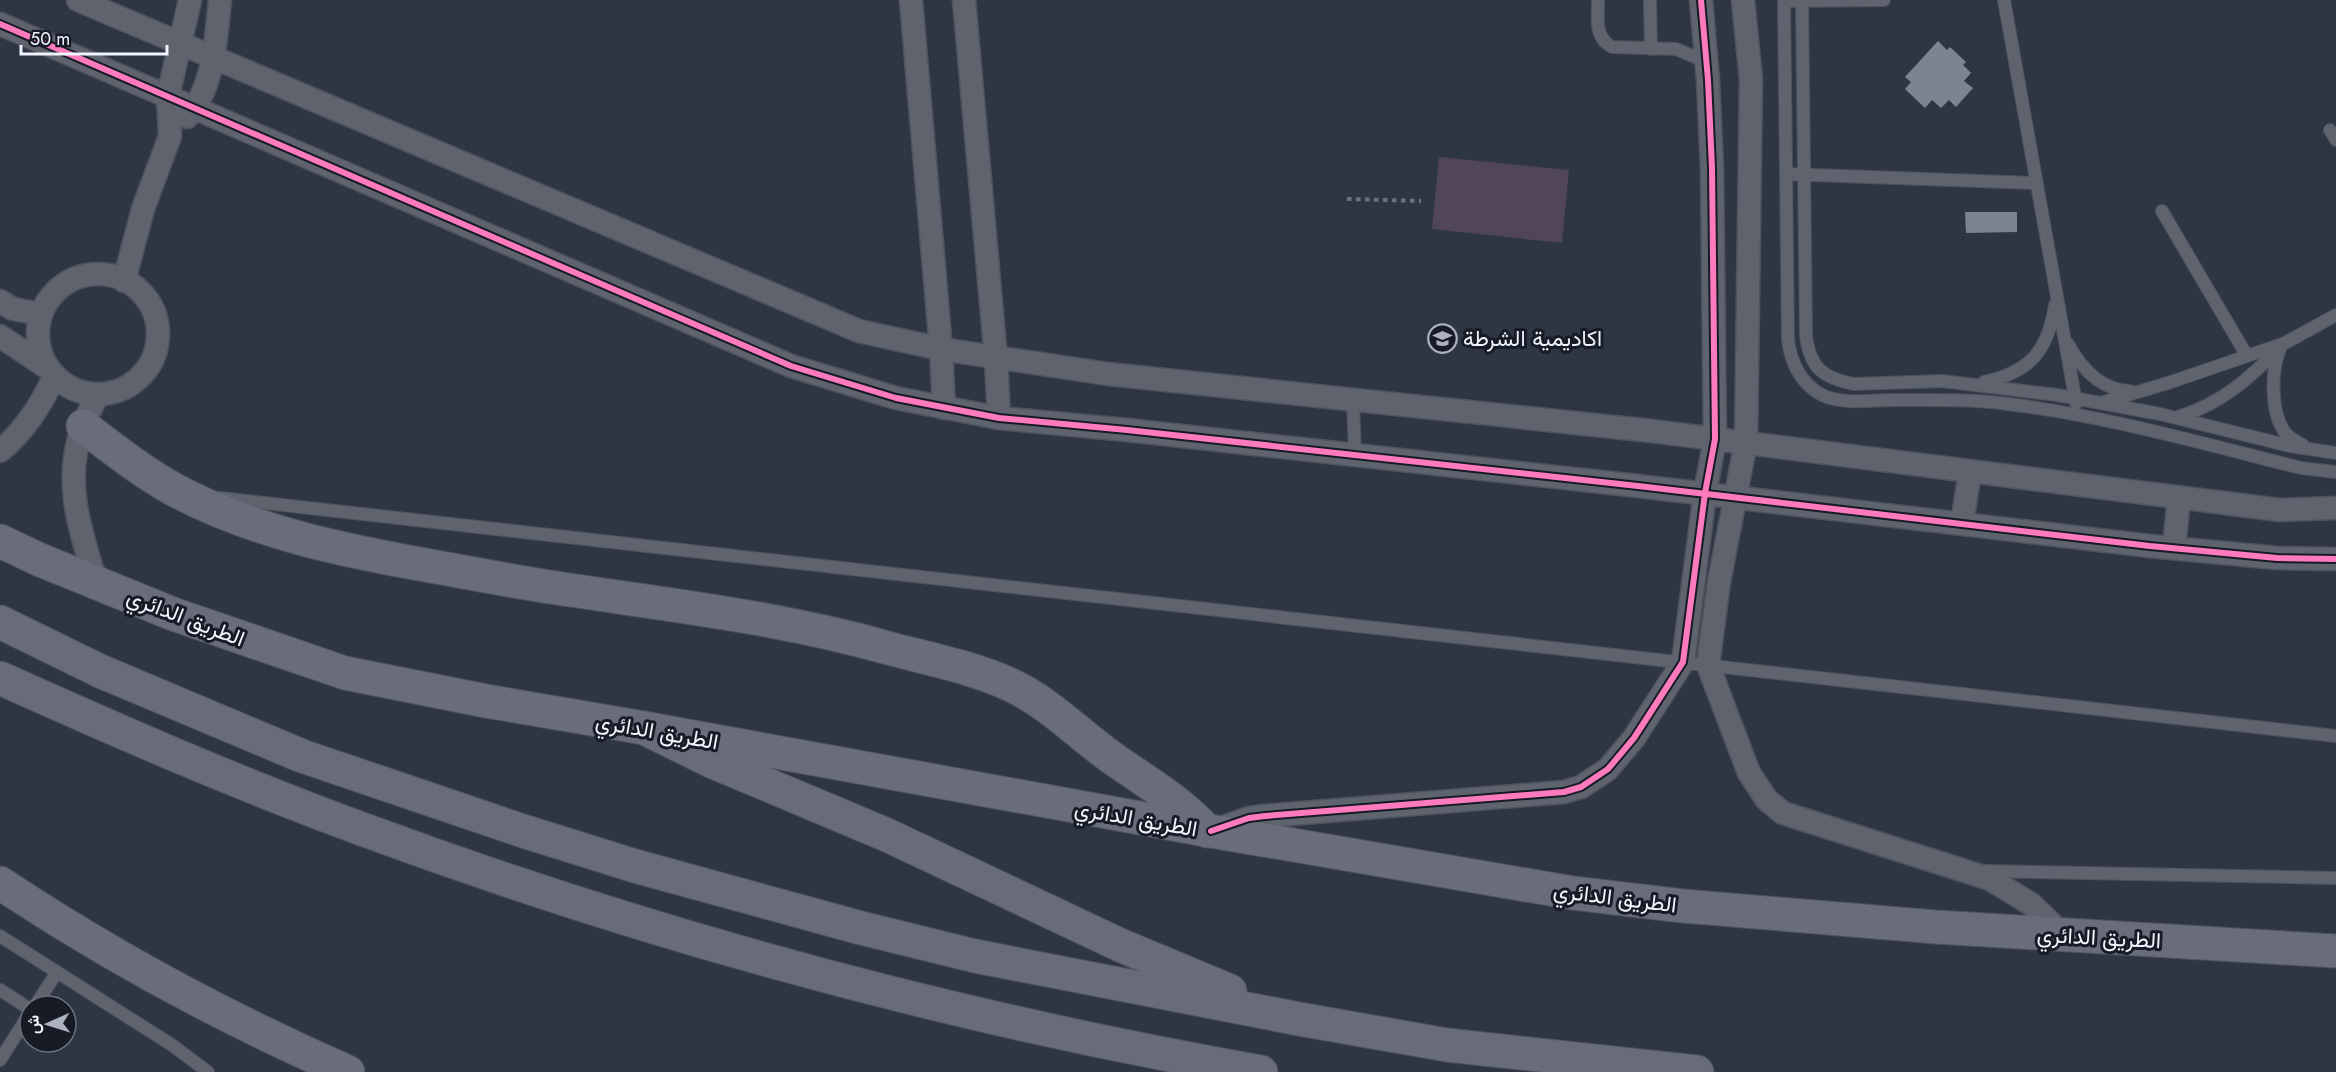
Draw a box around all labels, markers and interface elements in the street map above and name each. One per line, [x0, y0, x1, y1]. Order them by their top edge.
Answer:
scale bar [21, 18, 166, 56]
text: 50 m [30, 26, 70, 52]
school or university icon: اكاديمية الشرطة [1426, 322, 1458, 354]
place label: اكاديمية الشرطة [1463, 322, 1602, 354]
street label: الطريق الدائري [121, 580, 250, 657]
street label: الطريق الدائري [593, 704, 721, 760]
street label: الطريق الدائري [1072, 791, 1200, 847]
street label: الطريق الدائري [1551, 874, 1679, 923]
street label: الطريق الدائري [2036, 918, 2162, 959]
north arrow [18, 994, 78, 1054]
text: ش [22, 1015, 46, 1035]

